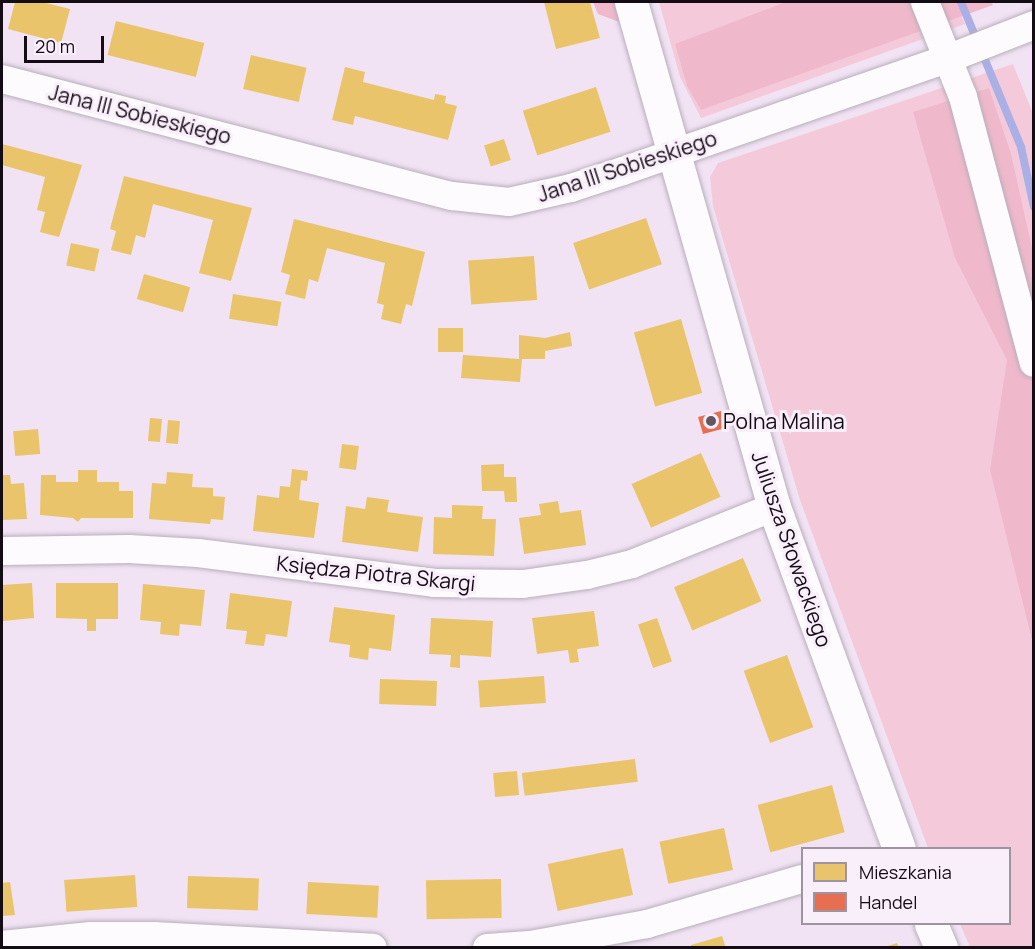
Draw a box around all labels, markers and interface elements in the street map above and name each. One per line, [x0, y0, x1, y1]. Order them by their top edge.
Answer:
scale bar [27, 24, 106, 62]
text: 20 m [35, 34, 75, 58]
street label: Jana III Sobieskiego [46, 79, 234, 149]
street label: Jana III Sobieskiego [534, 125, 720, 207]
place label: Polna Malina [723, 408, 845, 434]
marker: Polna Malina [704, 414, 718, 428]
street label: Juliusza Słowackiego [747, 448, 837, 650]
street label: Księdza Piotra Skargi [275, 550, 477, 596]
legend [801, 847, 1011, 925]
text: Mieszkania [859, 860, 952, 884]
text: Handel [859, 890, 917, 914]

